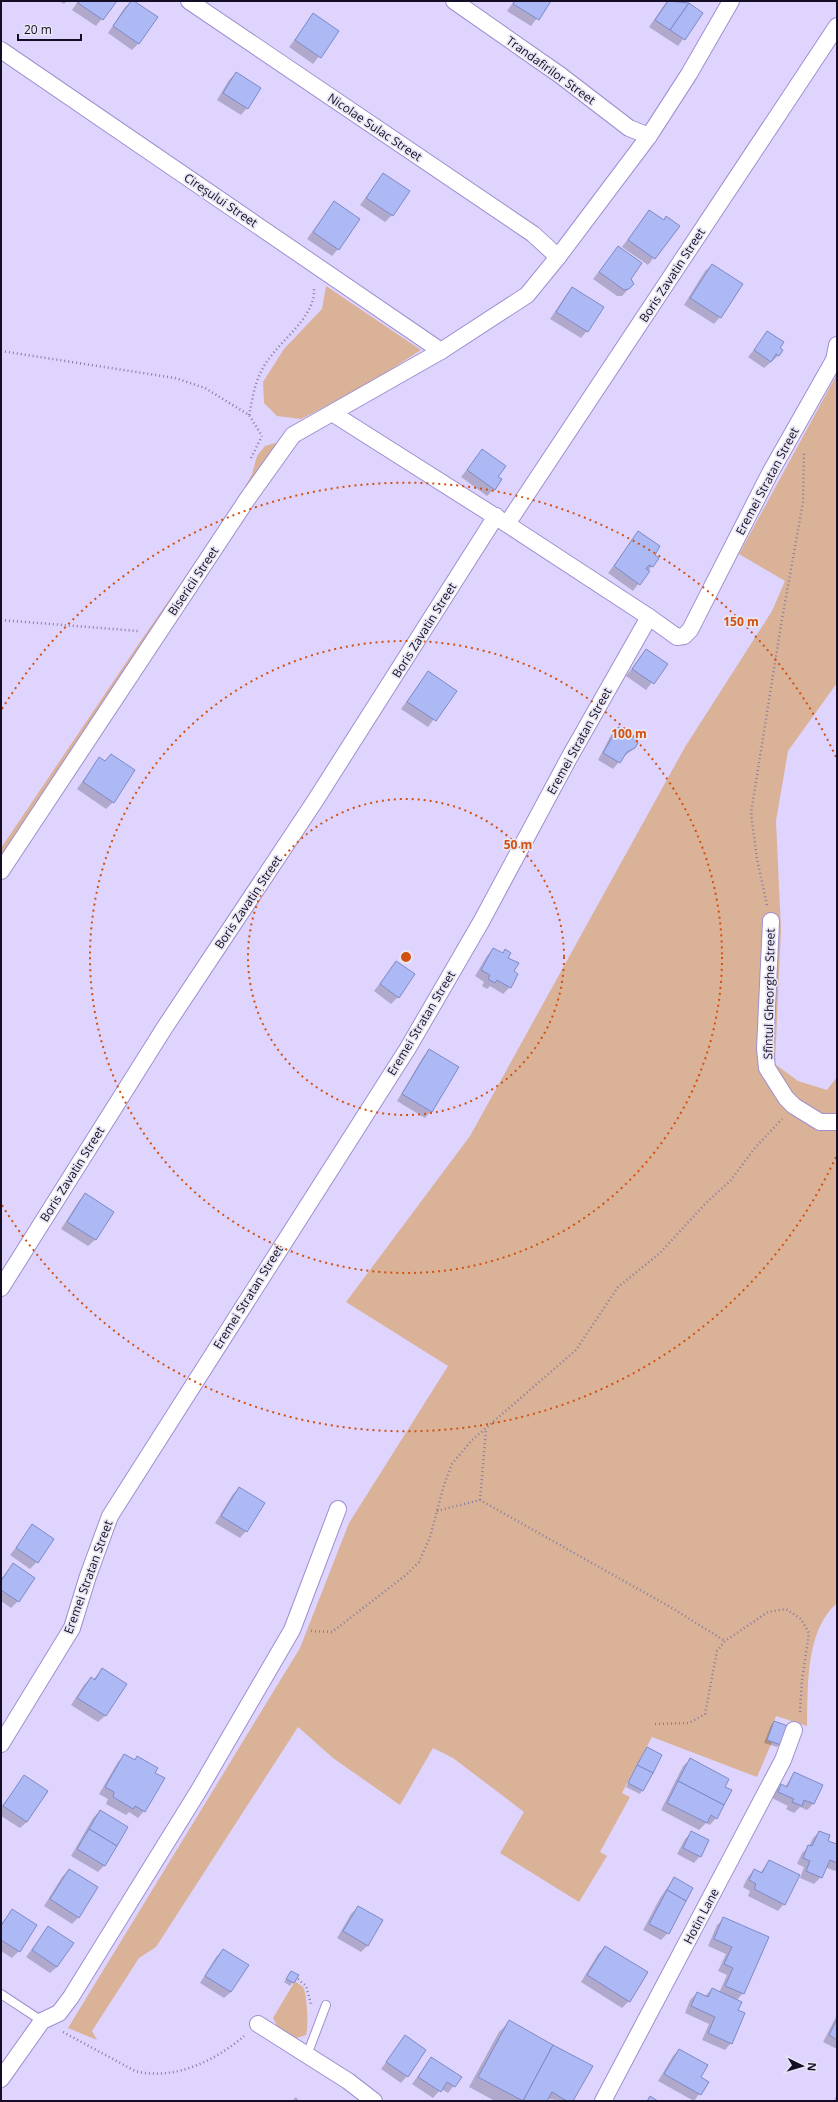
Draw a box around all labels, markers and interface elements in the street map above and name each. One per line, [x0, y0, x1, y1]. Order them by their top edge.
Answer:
scale bar [18, 16, 81, 42]
text: 20 m [24, 21, 52, 38]
street label: Trandafirilor Street [503, 32, 599, 108]
street label: Nicolae Sulac Street [324, 89, 426, 165]
street label: Cireşului Street [181, 169, 261, 231]
street label: Boris Zavatin Street [635, 225, 709, 325]
street label: Eremei Stratan Street [731, 424, 803, 538]
street label: Bisericii Street [164, 543, 222, 619]
street label: Boris Zavatin Street [388, 579, 460, 681]
text: 150 m [723, 613, 759, 630]
street label: Eremei Stratan Street [543, 685, 615, 797]
text: 100 m [611, 725, 647, 742]
text: 50 m [504, 836, 532, 853]
street label: Boris Zavatin Street [210, 852, 286, 952]
street label: Sfîntul Gheorghe Street [759, 928, 779, 1060]
centre of rings [399, 950, 413, 964]
street label: Eremei Stratan Street [383, 967, 459, 1079]
street label: Boris Zavatin Street [36, 1123, 108, 1225]
street label: Eremei Stratan Street [209, 1242, 287, 1352]
street label: Eremei Stratan Street [60, 1518, 116, 1636]
street label: Hotin Lane [679, 1885, 723, 1947]
north arrow [782, 2046, 822, 2086]
text: N [805, 2062, 820, 2072]

